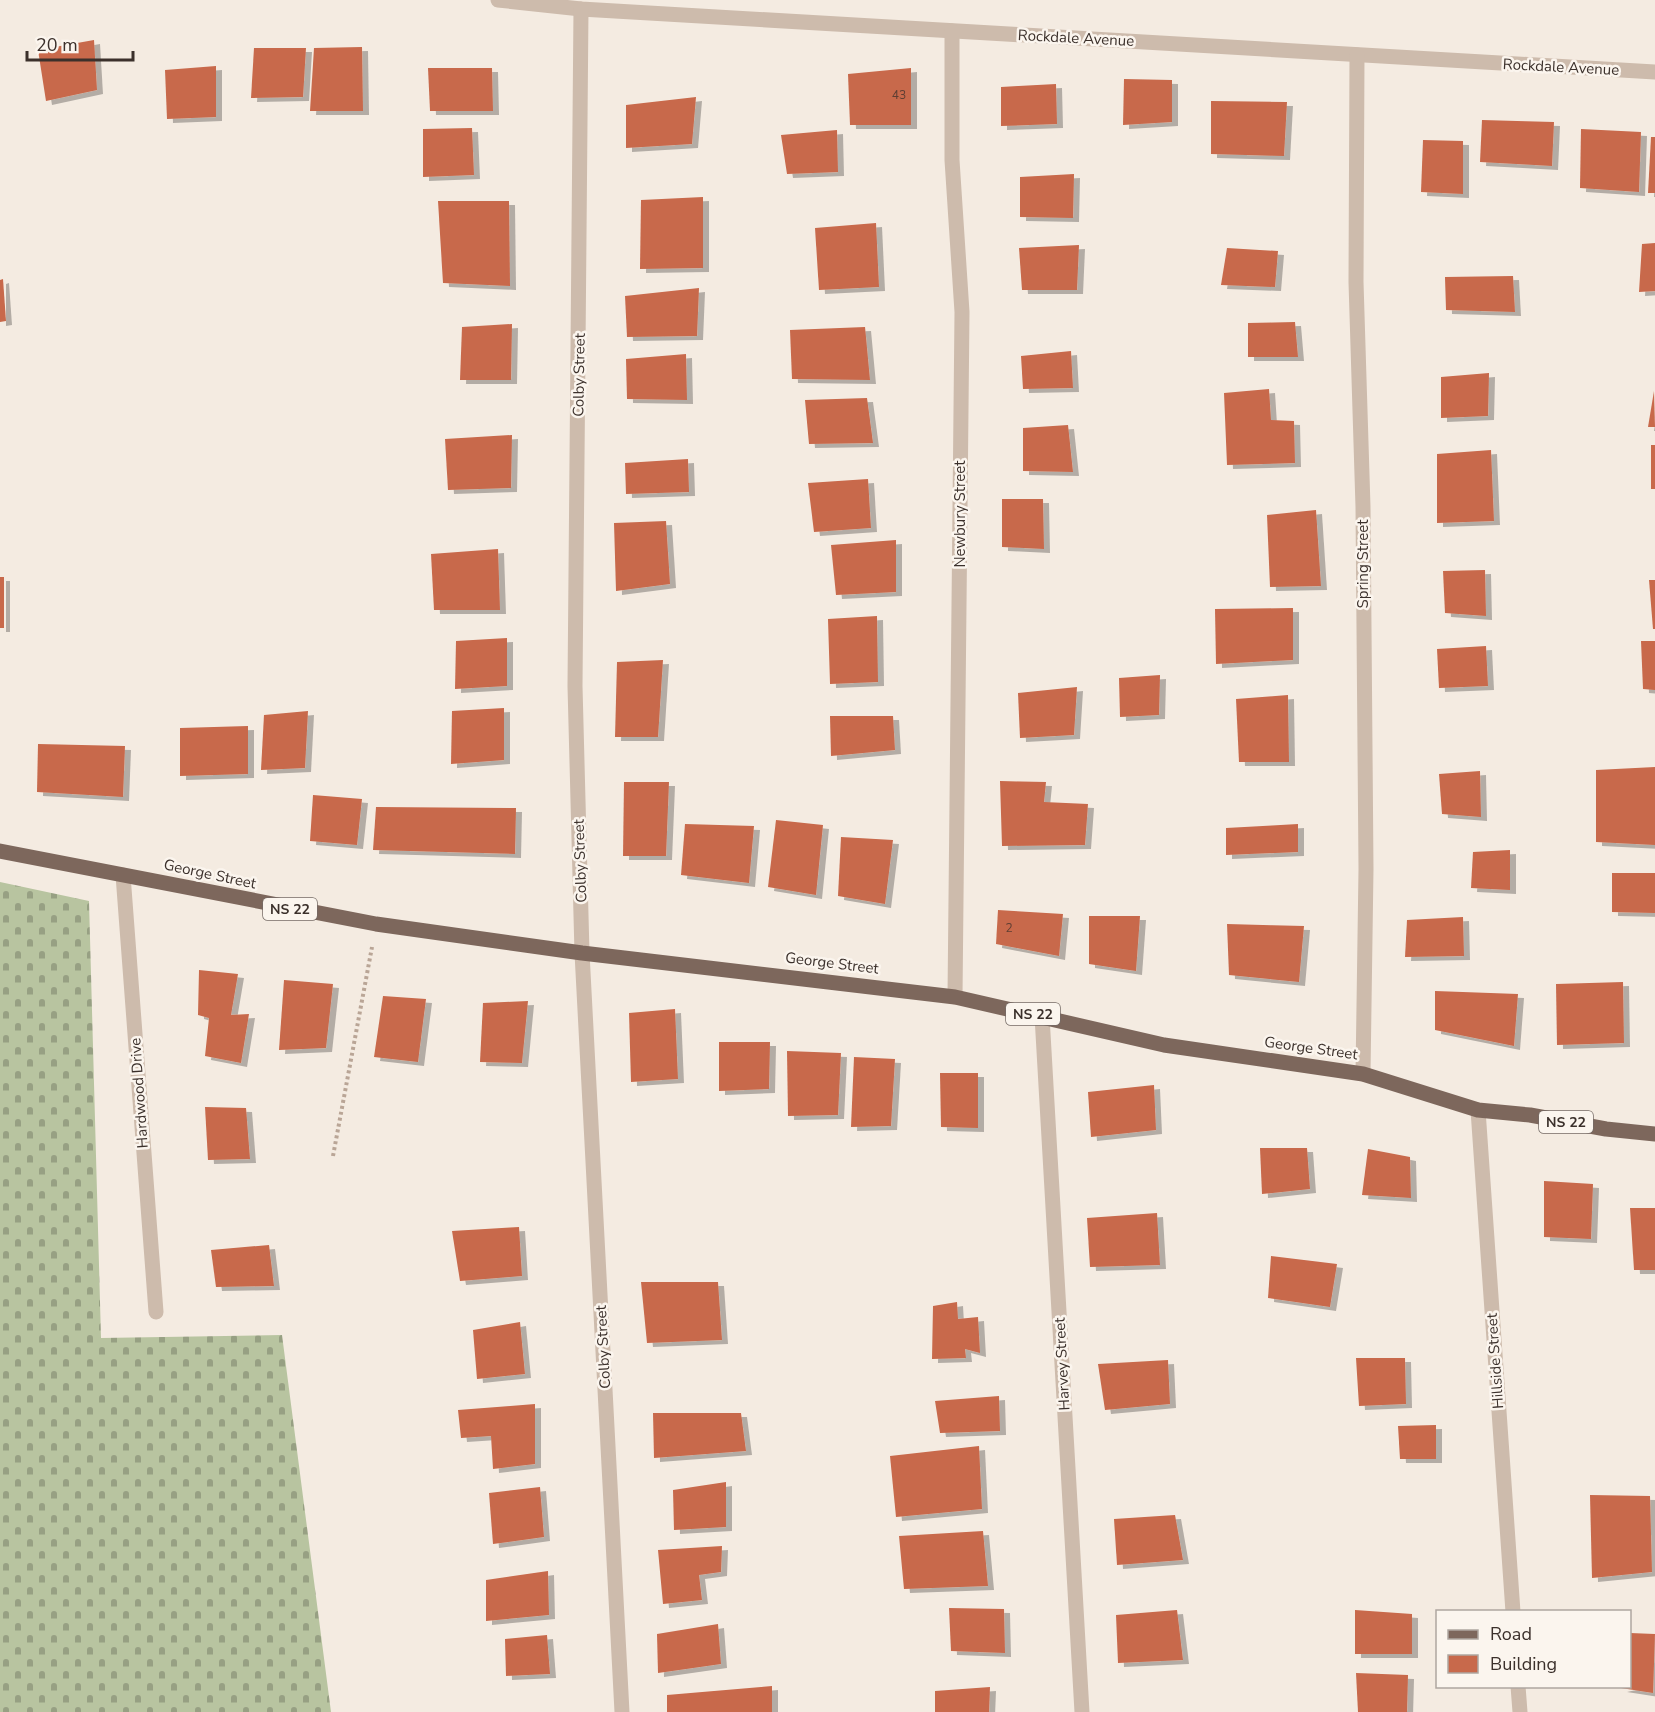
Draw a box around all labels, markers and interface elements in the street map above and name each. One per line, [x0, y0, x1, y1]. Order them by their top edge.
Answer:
scale bar [27, 24, 134, 62]
street label: Rockdale Avenue [1017, 25, 1135, 51]
text: 20 m [36, 33, 78, 57]
street label: Rockdale Avenue [1502, 54, 1620, 80]
house number: 43 [892, 87, 906, 103]
street label: Colby Street [568, 332, 590, 417]
street label: Newbury Street [950, 460, 970, 568]
street label: Spring Street [1353, 519, 1373, 608]
street label: Colby Street [569, 818, 591, 903]
street label: George Street [162, 854, 259, 894]
road number: NS 22 [263, 898, 317, 920]
house number: 2 [1005, 920, 1013, 936]
street label: George Street [784, 947, 881, 979]
road number: NS 22 [1006, 1003, 1060, 1025]
street label: George Street [1263, 1032, 1360, 1065]
street label: Hardwood Drive [125, 1037, 153, 1149]
road number: NS 22 [1539, 1111, 1593, 1133]
street label: Colby Street [591, 1304, 615, 1389]
street label: Hillside Street [1482, 1312, 1508, 1410]
street label: Harvey Street [1050, 1316, 1074, 1411]
legend [1436, 1610, 1631, 1688]
text: Road [1490, 1622, 1532, 1646]
text: Building [1490, 1652, 1557, 1676]

